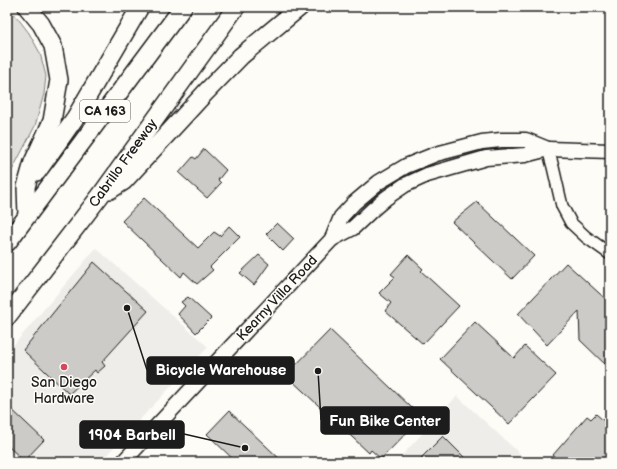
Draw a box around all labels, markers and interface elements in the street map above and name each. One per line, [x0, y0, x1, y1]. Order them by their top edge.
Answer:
road number: CA 163 [80, 100, 130, 122]
street label: Cabrillo Freeway [85, 115, 161, 211]
street label: Kearny Villa Road [233, 252, 321, 344]
callout: Bicycle Warehouse [147, 357, 294, 384]
text: Bicycle Warehouse [156, 361, 287, 380]
marker: San Diego Hardware [59, 362, 69, 372]
place label: San Diego Hardware [31, 374, 97, 407]
callout: Fun Bike Center [321, 407, 449, 434]
text: Fun Bike Center [329, 412, 442, 431]
callout: 1904 Barbell [80, 421, 184, 448]
text: 1904 Barbell [88, 426, 176, 445]

